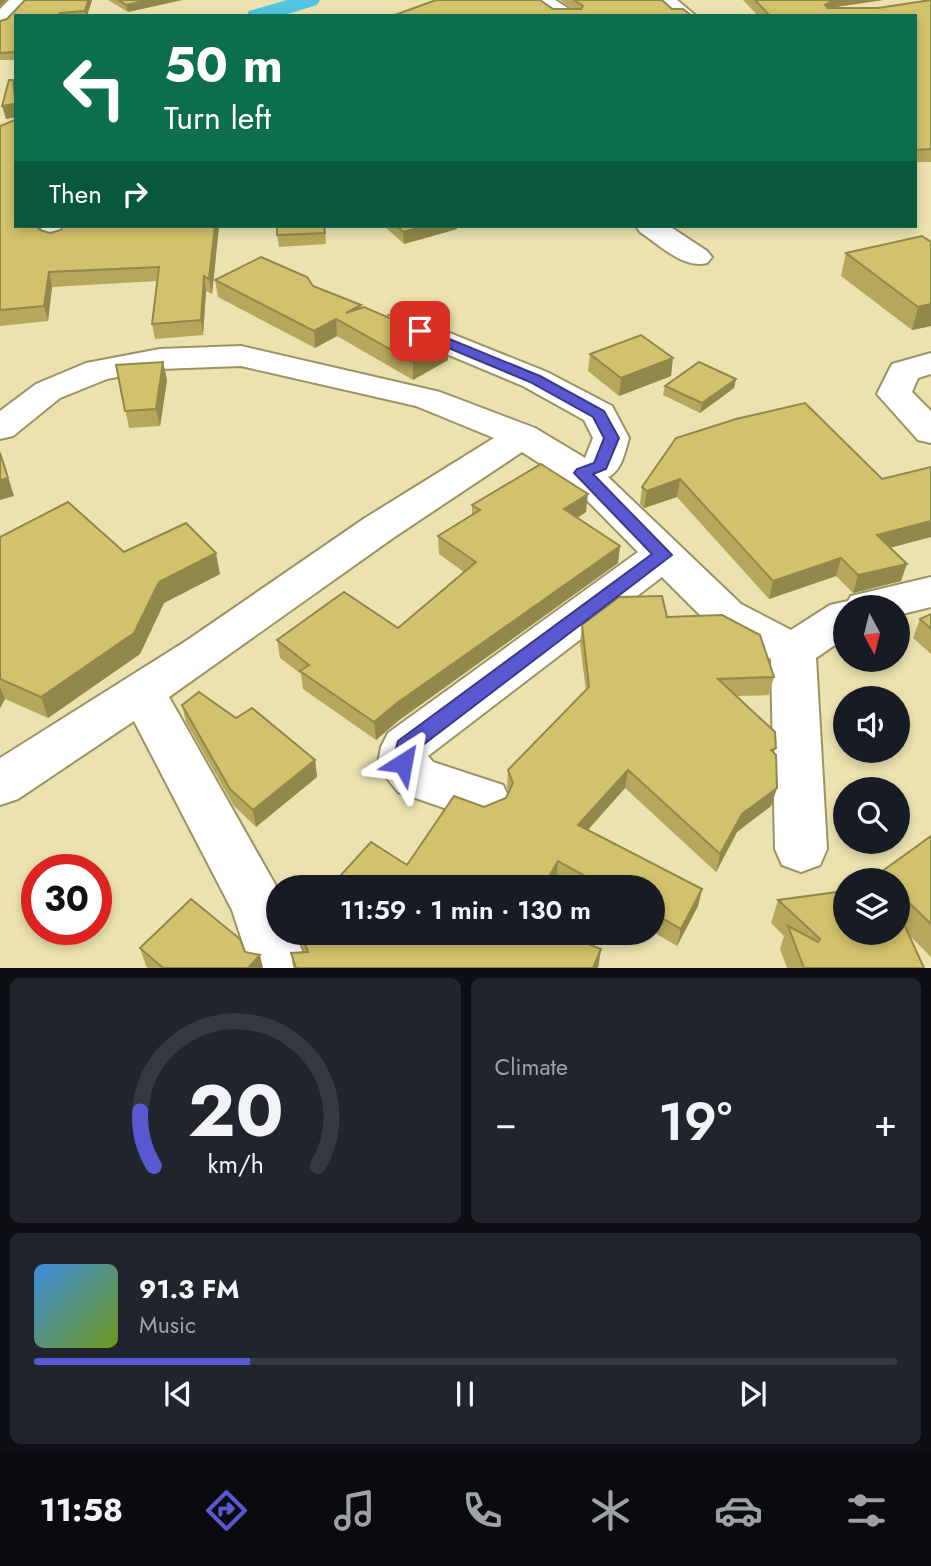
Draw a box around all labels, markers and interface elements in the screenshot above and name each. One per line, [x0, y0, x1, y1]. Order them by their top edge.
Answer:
text: 50 m [164, 30, 283, 100]
icon: left [49, 42, 140, 133]
text: Turn left [164, 95, 271, 141]
text: Then [49, 175, 102, 213]
icon: right [116, 175, 154, 213]
pin [390, 301, 450, 361]
icon: arrive [401, 312, 439, 350]
north arrow [833, 595, 910, 672]
map controls [833, 595, 910, 945]
button: sound [833, 686, 910, 763]
position arrow [366, 726, 440, 800]
button: search [833, 777, 910, 854]
speed limit sign: 30 [21, 854, 112, 945]
button: layers [833, 868, 910, 945]
text: 11:59 · 1 min · 130 m [340, 891, 591, 929]
text: Climate [495, 1050, 568, 1084]
text: 20 [187, 1059, 283, 1164]
text: 19° [658, 1084, 732, 1160]
text: − [495, 1095, 517, 1150]
text: + [874, 1095, 897, 1150]
text: km/h [207, 1146, 264, 1182]
text: 91.3 FM [139, 1270, 240, 1308]
text: Music [139, 1308, 196, 1342]
icon: previous [159, 1375, 197, 1413]
icon: pause [446, 1375, 484, 1413]
icon: next [734, 1375, 772, 1413]
icon: directions [202, 1486, 251, 1535]
icon: music [330, 1486, 379, 1535]
icon: phone [458, 1486, 507, 1535]
icon: climate [586, 1486, 635, 1535]
icon: car [714, 1486, 763, 1535]
icon: filters [842, 1486, 891, 1535]
text: 11:58 [40, 1487, 123, 1533]

